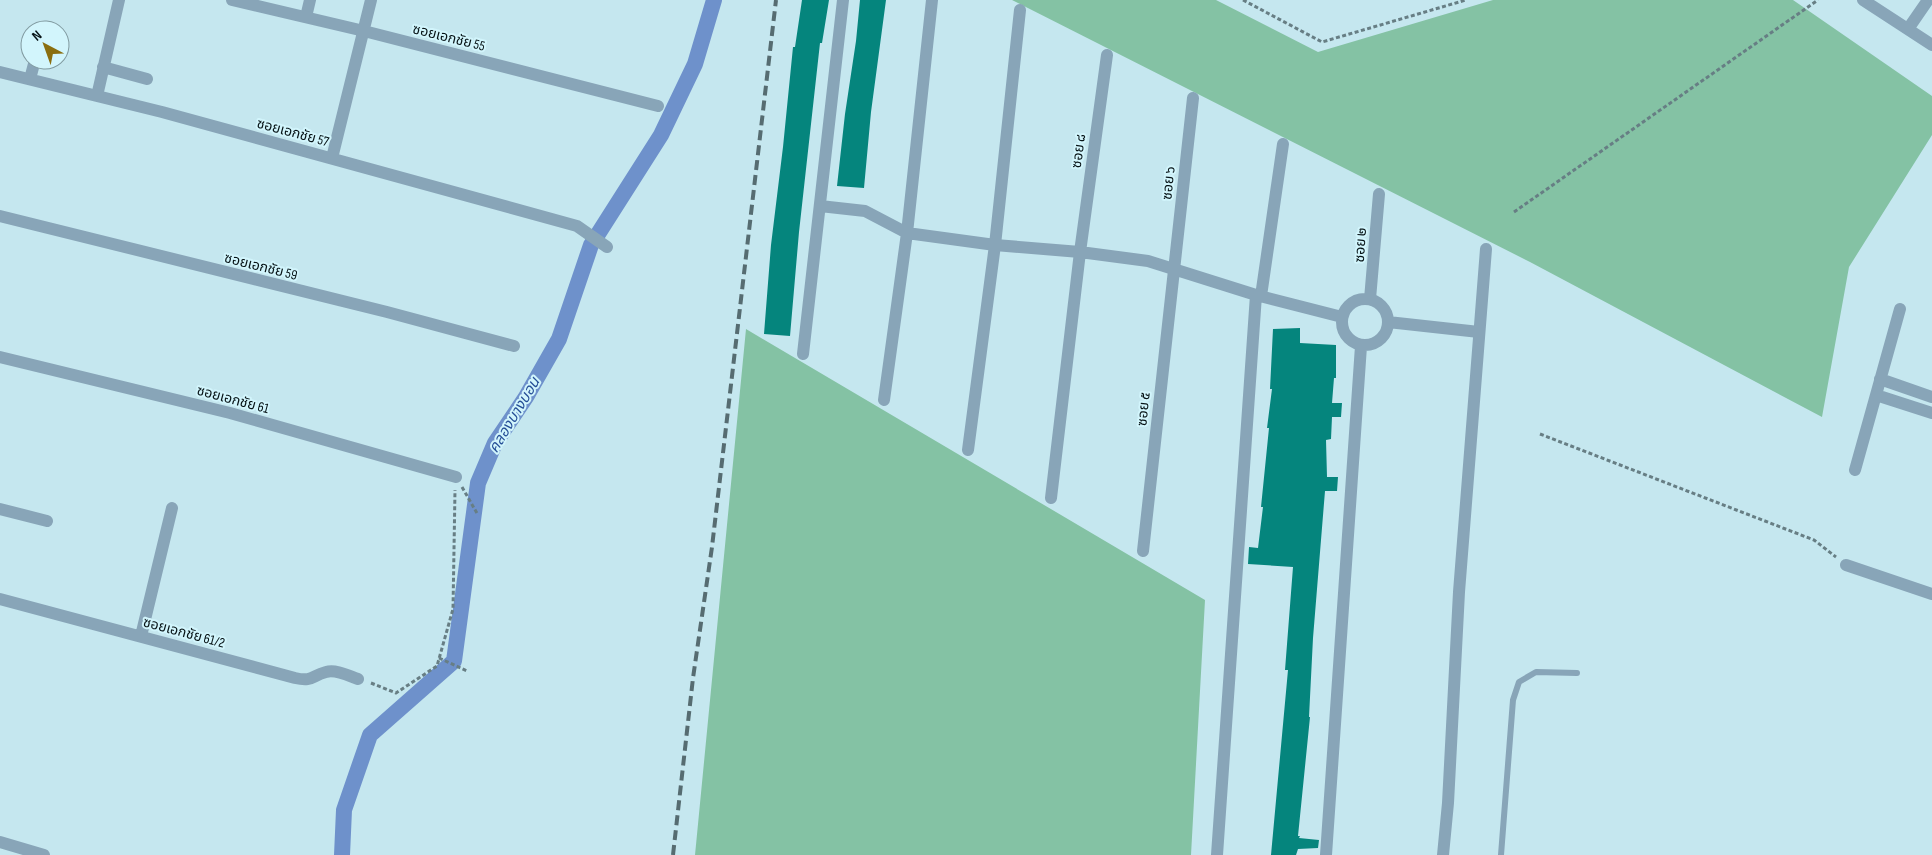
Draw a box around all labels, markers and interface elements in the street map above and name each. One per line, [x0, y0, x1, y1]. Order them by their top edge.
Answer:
north arrow [20, 20, 70, 70]
street label: ซอยเอกชัย 55 [411, 20, 487, 55]
text: N [28, 27, 45, 44]
street label: ซอยเอกชัย 57 [255, 115, 331, 150]
street label: ซอย ๘ [1068, 133, 1089, 169]
street label: ซอย ๖ [1158, 165, 1179, 201]
street label: ซอย ๒ [1351, 227, 1370, 263]
street label: ซอยเอกชัย 59 [223, 249, 299, 284]
water label: คลองบางบอน [485, 373, 545, 456]
street label: ซอยเอกชัย 61 [195, 382, 271, 417]
street label: ซอย ๕ [1133, 391, 1154, 427]
street label: ซอยเอกชัย 61/2 [141, 613, 227, 652]

